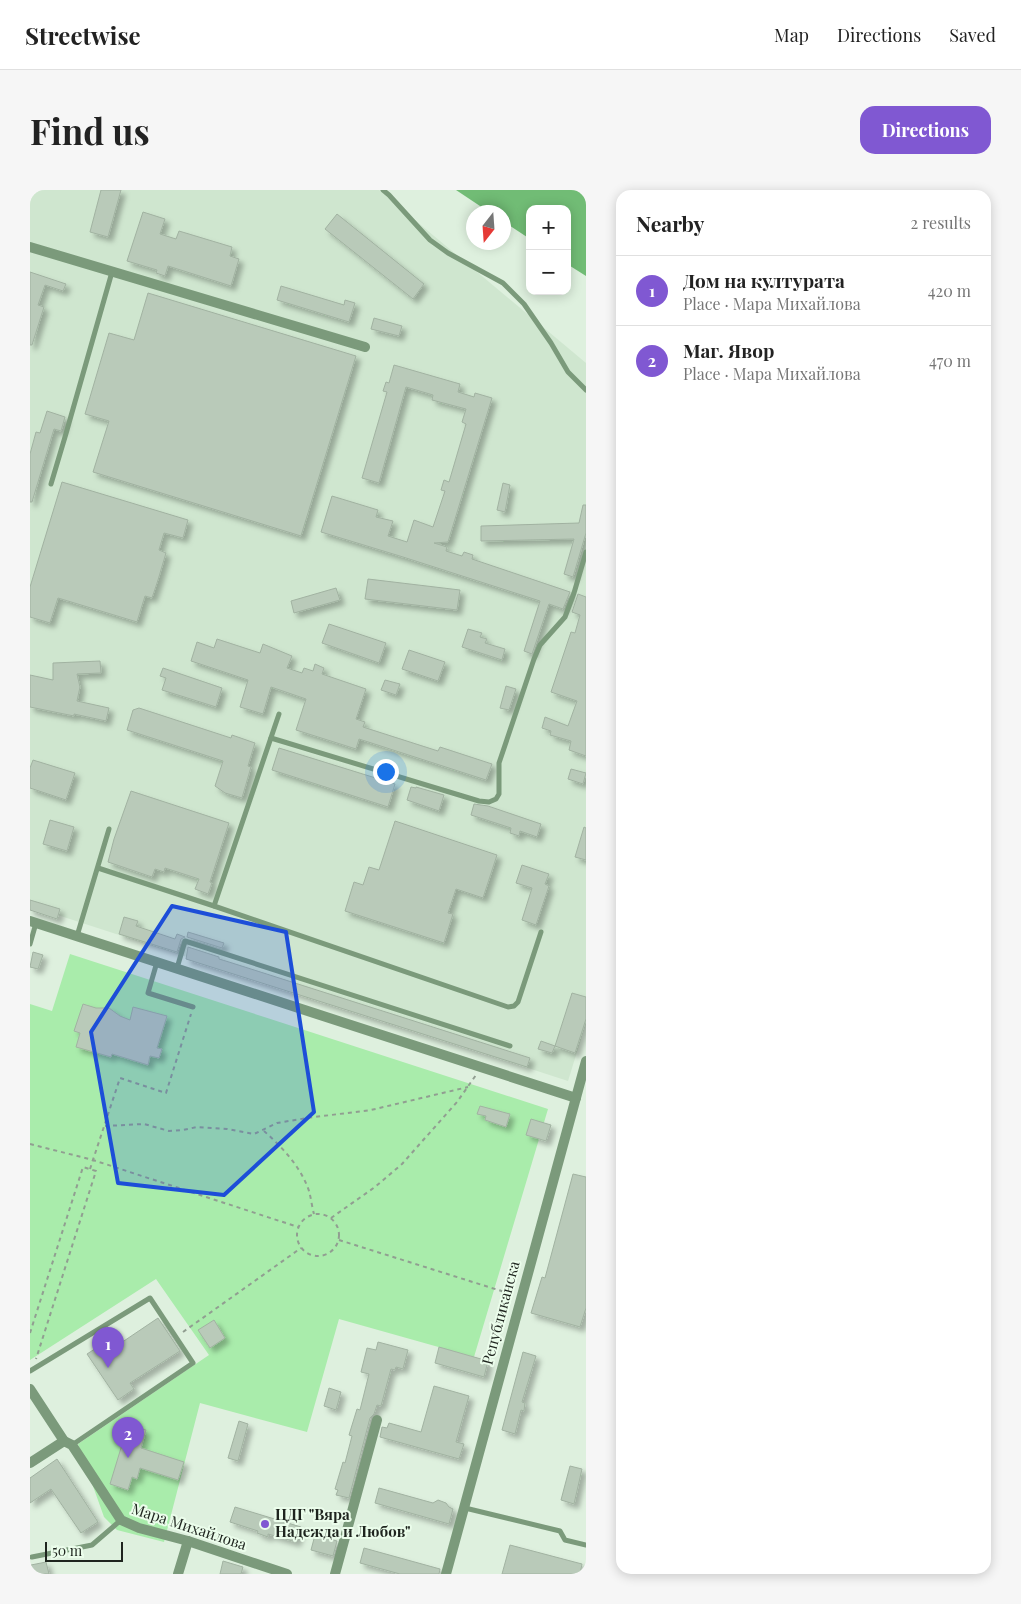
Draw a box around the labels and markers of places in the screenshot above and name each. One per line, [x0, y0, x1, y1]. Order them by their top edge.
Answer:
pin: 1 [92, 1327, 124, 1368]
pin: 2 [112, 1417, 144, 1458]
place label: ЦДГ "Вяра Надежда и Любов" [275, 1504, 411, 1541]
marker: ЦДГ "Вяра Надежда и Любов" [259, 1518, 271, 1530]

